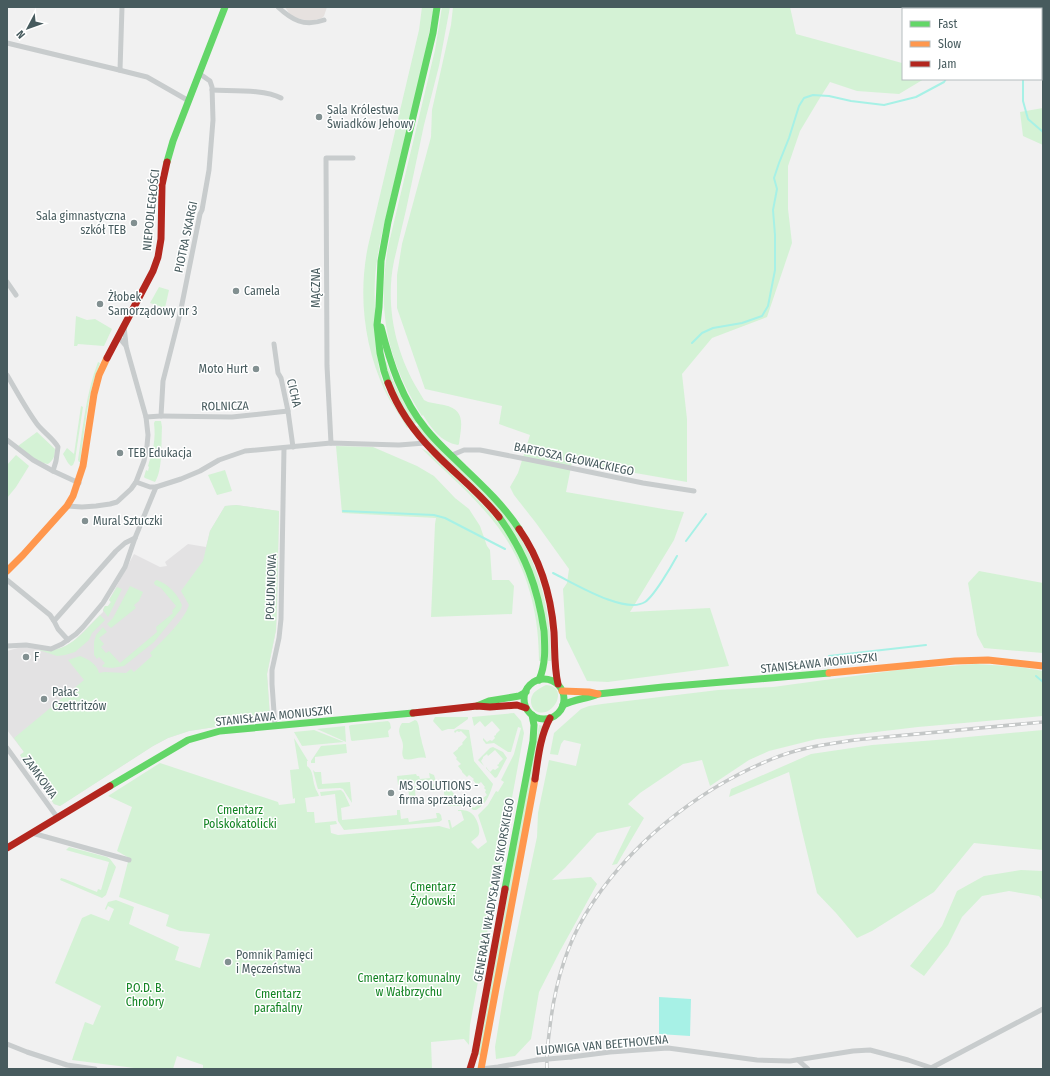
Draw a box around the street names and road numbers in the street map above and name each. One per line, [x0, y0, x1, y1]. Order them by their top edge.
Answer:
street label: NIEPODLEGŁOŚCI [139, 168, 162, 252]
street label: PIOTRA SKARGI [172, 200, 200, 274]
street label: MĄCZNA [309, 267, 323, 308]
street label: CICHA [284, 377, 304, 409]
street label: ROLNICZA [201, 399, 250, 413]
street label: BARTOSZA GŁOWACKIEGO [513, 439, 635, 479]
street label: POŁUDNIOWA [263, 553, 279, 620]
street label: STANISŁAWA MONIUSZKI [760, 650, 878, 676]
street label: STANISŁAWA MONIUSZKI [215, 703, 333, 729]
street label: ZAMKOWA [20, 753, 61, 802]
street label: GENERAŁA WŁADYSŁAWA SIKORSKIEGO [471, 797, 517, 983]
street label: LUDWIGA VAN BEETHOVENA [535, 1032, 670, 1058]

